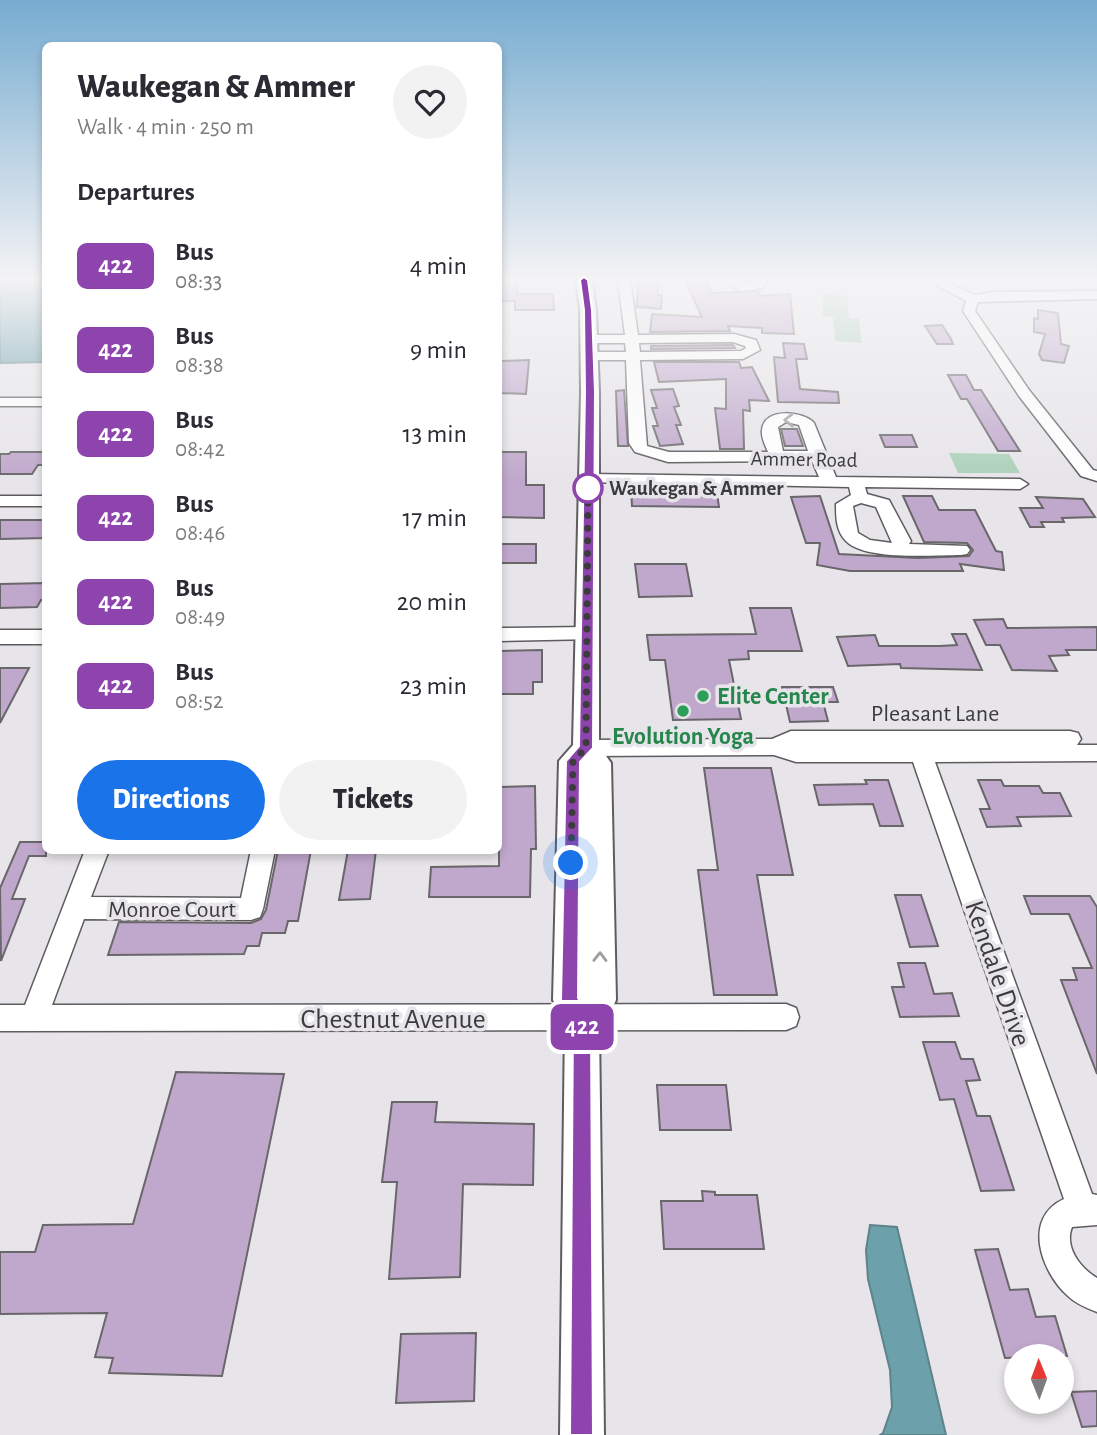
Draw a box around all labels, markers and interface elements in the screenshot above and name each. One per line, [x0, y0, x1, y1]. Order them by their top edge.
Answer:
button: heart [393, 65, 467, 139]
text: Waukegan & Ammer [77, 71, 355, 104]
text: Walk · 4 min · 250 m [77, 116, 254, 139]
text: Departures [77, 179, 195, 205]
text: Bus [175, 239, 214, 265]
text: 4 min [410, 253, 467, 279]
text: 422 [98, 254, 133, 278]
text: 08:33 [175, 270, 222, 293]
text: Bus [175, 323, 214, 349]
text: 9 min [410, 337, 467, 363]
text: 422 [98, 338, 133, 362]
text: 08:38 [175, 354, 224, 377]
text: Bus [175, 407, 214, 433]
one-way arrow [783, 412, 794, 427]
text: 13 min [403, 421, 467, 447]
text: 422 [98, 422, 133, 446]
text: 08:42 [175, 438, 225, 461]
street label: Ammer Road [750, 448, 858, 471]
marker: Waukegan & Ammer [573, 473, 603, 503]
place label: Waukegan & Ammer [609, 478, 784, 499]
text: Bus [175, 491, 214, 517]
text: 17 min [402, 505, 467, 531]
text: 422 [98, 506, 133, 530]
text: 08:46 [175, 522, 225, 545]
text: Bus [175, 575, 214, 601]
text: 20 min [397, 589, 467, 615]
text: 422 [98, 590, 133, 614]
text: 08:49 [175, 606, 225, 629]
text: Bus [175, 659, 214, 685]
text: 23 min [400, 673, 467, 699]
text: 422 [98, 674, 133, 698]
place label: Elite Center [717, 685, 829, 709]
marker: Elite Center [695, 688, 711, 704]
text: 08:52 [175, 690, 223, 713]
street label: Pleasant Lane [871, 702, 999, 726]
marker: Evolution Yoga [675, 703, 691, 719]
place label: Evolution Yoga [612, 725, 754, 749]
button: Directions [77, 760, 265, 840]
button: Tickets [279, 760, 467, 840]
your location [553, 845, 588, 880]
street label: Kendale Drive [959, 897, 1035, 1050]
street label: Monroe Court [108, 898, 236, 922]
one-way arrow [592, 951, 608, 962]
line badge: 422 [542, 1004, 622, 1050]
street label: Chestnut Avenue [300, 1006, 486, 1034]
text: 422 [565, 1015, 599, 1039]
north arrow [1004, 1344, 1074, 1414]
map controls [1004, 1344, 1074, 1414]

